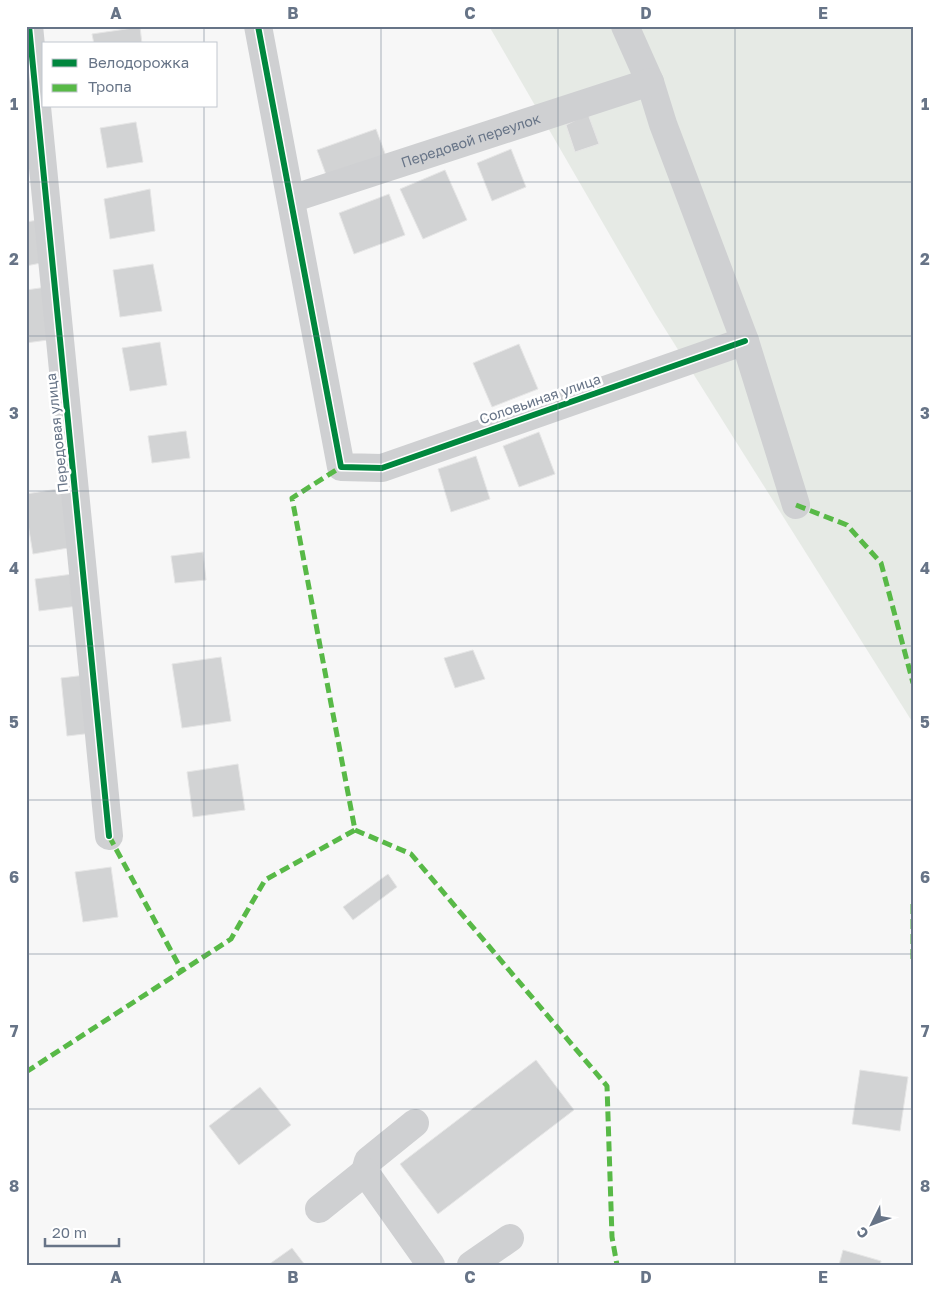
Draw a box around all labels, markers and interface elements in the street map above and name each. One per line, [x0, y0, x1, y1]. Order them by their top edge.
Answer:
text: A [110, 3, 122, 23]
text: B [287, 3, 299, 23]
text: C [464, 3, 476, 23]
text: D [640, 3, 652, 23]
text: E [818, 3, 828, 23]
legend [42, 42, 218, 108]
text: Велодорожка [88, 53, 189, 71]
text: Тропа [88, 77, 132, 95]
text: 1 [10, 94, 18, 114]
text: 1 [921, 94, 929, 114]
street label: Передовой переулок [399, 109, 542, 171]
text: 2 [9, 249, 19, 269]
text: 2 [920, 249, 930, 269]
street label: Соловьиная улица [477, 370, 603, 427]
street label: Передовая улица [42, 372, 71, 494]
text: 3 [9, 403, 19, 423]
text: 3 [920, 403, 930, 423]
text: 4 [9, 558, 19, 578]
text: 4 [920, 558, 930, 578]
text: 5 [9, 712, 19, 732]
text: 5 [920, 712, 930, 732]
text: 6 [9, 867, 19, 887]
text: 6 [920, 867, 930, 887]
text: 7 [10, 1021, 19, 1041]
text: 7 [921, 1021, 930, 1041]
text: 8 [9, 1176, 19, 1196]
text: 8 [920, 1176, 930, 1196]
north arrow [846, 1198, 896, 1248]
scale bar [45, 1216, 119, 1248]
text: 20 m [52, 1223, 87, 1241]
text: С [852, 1224, 872, 1242]
text: A [110, 1267, 122, 1287]
text: B [287, 1267, 299, 1287]
text: C [464, 1267, 476, 1287]
text: D [640, 1267, 652, 1287]
text: E [818, 1267, 828, 1287]

